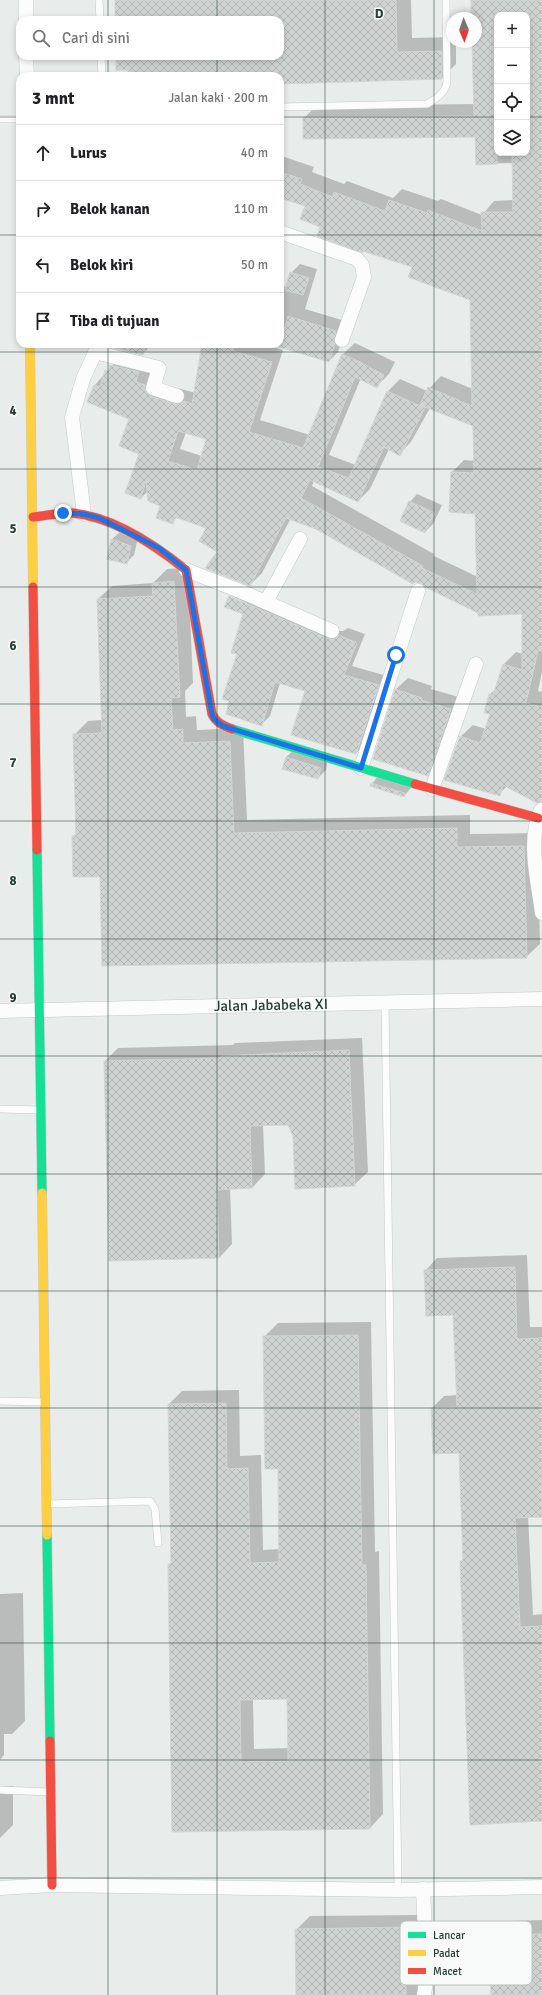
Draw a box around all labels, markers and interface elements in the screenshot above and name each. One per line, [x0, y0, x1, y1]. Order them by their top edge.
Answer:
text: D [375, 6, 384, 22]
north arrow [446, 12, 482, 48]
map controls [494, 12, 530, 156]
button: + [494, 12, 530, 48]
search box [16, 16, 284, 60]
icon: search [30, 27, 52, 49]
text: Cari di sini [62, 29, 130, 47]
button: − [494, 48, 530, 84]
button: locate [494, 84, 530, 120]
text: 3 mnt [32, 88, 74, 109]
text: Jalan kaki · 200 m [169, 90, 268, 106]
button: layers [494, 120, 530, 156]
icon: ahead [32, 142, 54, 164]
text: Lurus [70, 144, 107, 162]
text: 40 m [241, 145, 268, 161]
icon: right [32, 198, 54, 220]
text: Belok kanan [70, 200, 150, 218]
text: 110 m [234, 201, 268, 217]
icon: left [32, 254, 54, 276]
text: Belok kiri [70, 256, 133, 274]
text: 50 m [241, 257, 268, 273]
icon: arrive [32, 310, 54, 332]
text: Tiba di tujuan [70, 312, 160, 330]
text: 4 [9, 403, 17, 419]
route end [54, 504, 72, 522]
text: 5 [9, 521, 17, 537]
text: 6 [9, 638, 17, 654]
route start [387, 646, 405, 664]
text: 7 [9, 755, 17, 771]
text: 8 [9, 873, 17, 889]
text: 9 [9, 990, 17, 1006]
street label: Jalan Jababeka XI [214, 995, 328, 1015]
legend [400, 1921, 532, 1985]
text: Lancar [433, 1929, 465, 1942]
text: Padat [433, 1947, 460, 1960]
text: Macet [433, 1965, 462, 1978]

